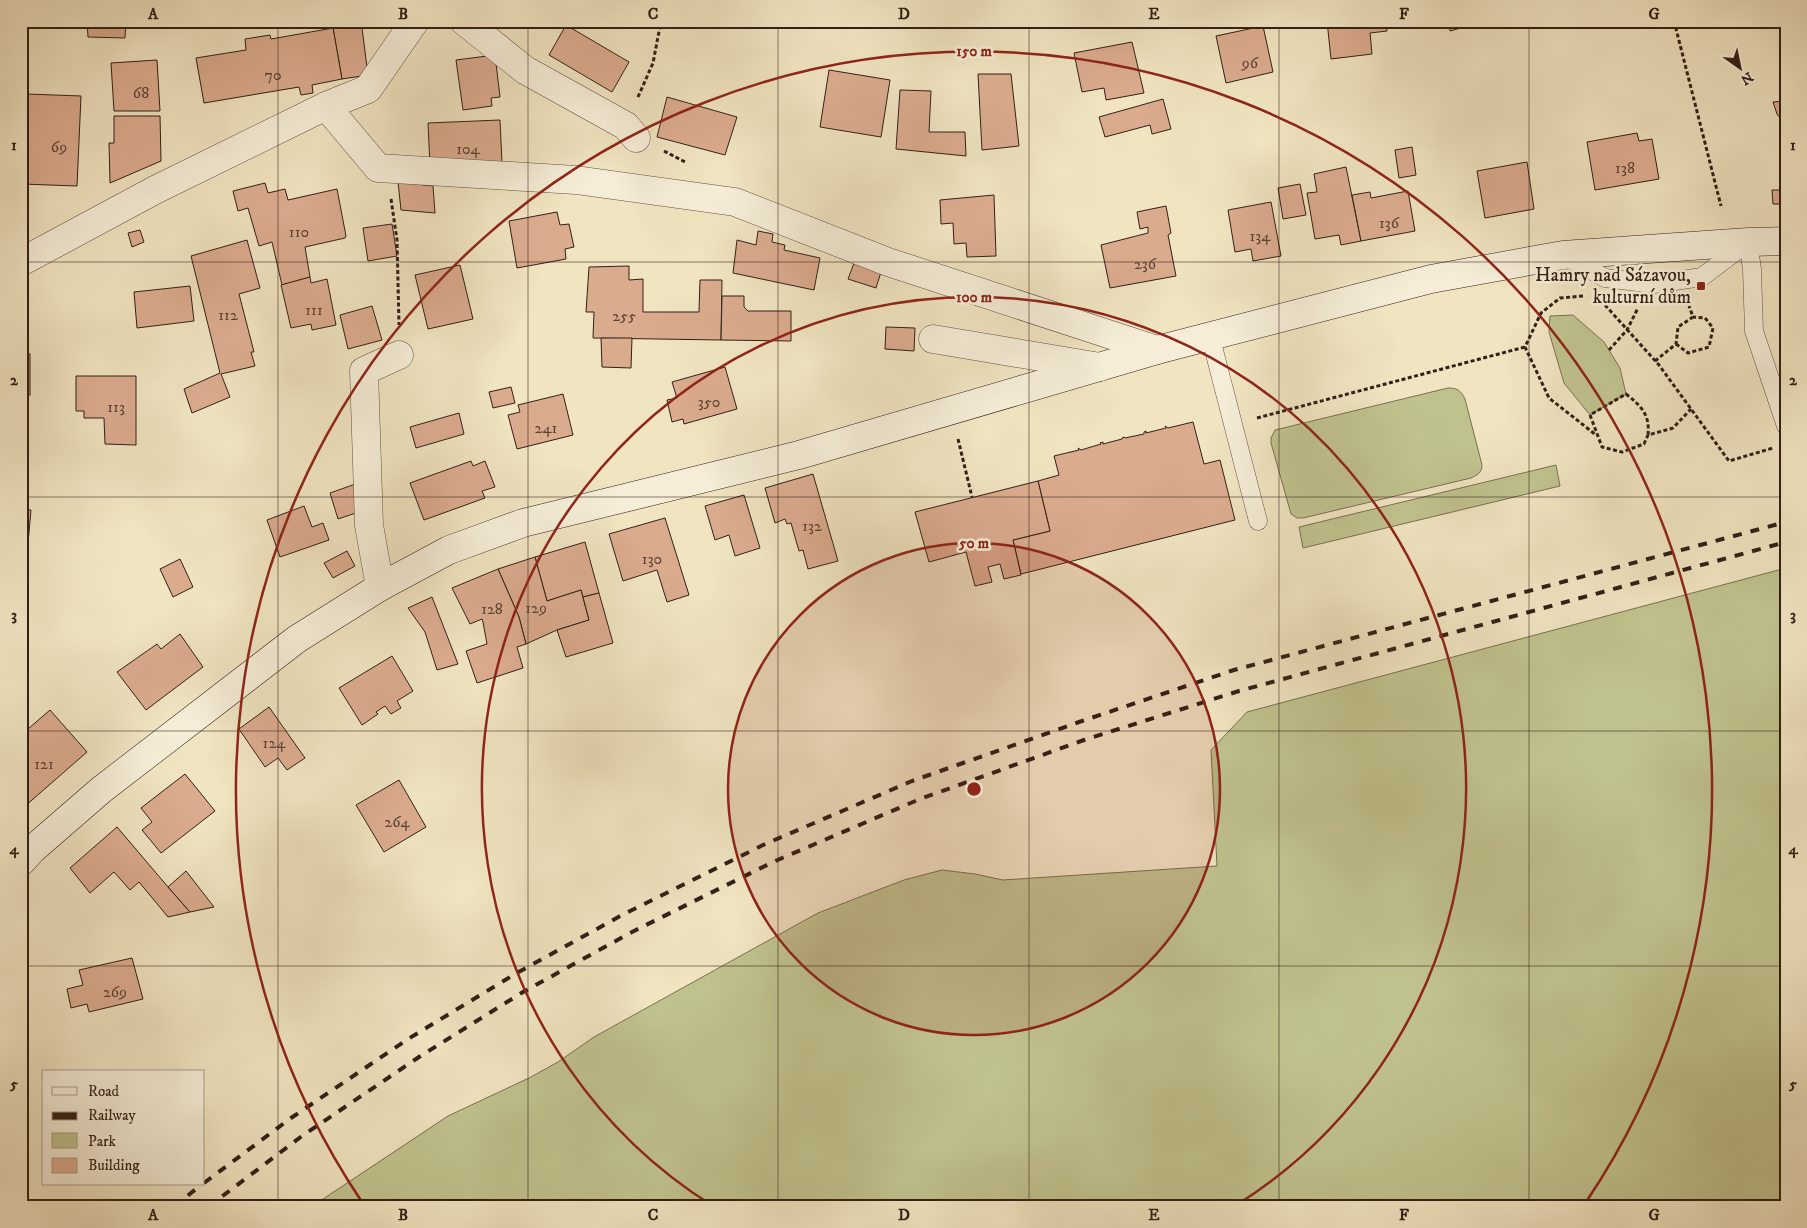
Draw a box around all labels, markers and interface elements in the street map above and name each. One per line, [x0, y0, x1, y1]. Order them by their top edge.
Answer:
text: A [147, 4, 159, 24]
text: B [398, 4, 408, 24]
text: C [648, 4, 658, 24]
text: D [898, 4, 910, 24]
text: E [1148, 4, 1160, 24]
text: F [1399, 4, 1409, 24]
text: G [1648, 4, 1660, 24]
text: 150 m [956, 42, 992, 61]
north arrow [1714, 42, 1764, 92]
house number: 96 [1241, 53, 1259, 73]
house number: 70 [264, 65, 282, 85]
text: N [1736, 67, 1756, 89]
house number: 68 [133, 83, 149, 103]
text: 1 [11, 135, 17, 155]
text: 1 [1790, 135, 1796, 155]
house number: 69 [51, 137, 67, 157]
house number: 104 [456, 139, 481, 159]
house number: 138 [1615, 158, 1635, 178]
house number: 136 [1379, 213, 1400, 233]
house number: 110 [289, 222, 309, 242]
house number: 134 [1249, 226, 1271, 246]
house number: 236 [1134, 254, 1157, 274]
place label: Hamry nad Sázavou, kulturní dům [1535, 264, 1691, 309]
marker: Hamry nad Sázavou, kulturní dům [1695, 280, 1707, 292]
text: 100 m [956, 288, 993, 307]
house number: 111 [305, 300, 323, 320]
house number: 112 [218, 305, 238, 325]
house number: 255 [612, 306, 636, 326]
text: 2 [10, 370, 19, 390]
text: 2 [1789, 370, 1798, 390]
house number: 350 [698, 392, 720, 412]
house number: 113 [107, 397, 125, 417]
house number: 241 [535, 418, 558, 438]
house number: 132 [802, 516, 822, 536]
text: 50 m [958, 534, 990, 553]
house number: 130 [642, 549, 662, 569]
house number: 129 [525, 598, 547, 618]
house number: 128 [481, 599, 503, 619]
text: 3 [11, 605, 17, 625]
text: 3 [1790, 605, 1796, 625]
house number: 124 [263, 733, 286, 753]
house number: 121 [34, 754, 54, 774]
centre of rings [965, 780, 983, 798]
house number: 264 [384, 812, 410, 832]
text: 4 [8, 839, 19, 859]
text: 4 [1787, 839, 1798, 859]
house number: 269 [103, 982, 127, 1002]
legend [42, 1070, 205, 1186]
text: 5 [9, 1074, 18, 1094]
text: 5 [1788, 1074, 1797, 1094]
text: Road [88, 1082, 120, 1101]
text: Railway [88, 1106, 136, 1125]
text: Park [88, 1132, 117, 1151]
text: Building [88, 1156, 140, 1175]
text: A [147, 1205, 159, 1225]
text: B [398, 1205, 408, 1225]
text: C [648, 1205, 658, 1225]
text: D [898, 1205, 910, 1225]
text: E [1148, 1205, 1160, 1225]
text: F [1399, 1205, 1409, 1225]
text: G [1648, 1205, 1660, 1225]

